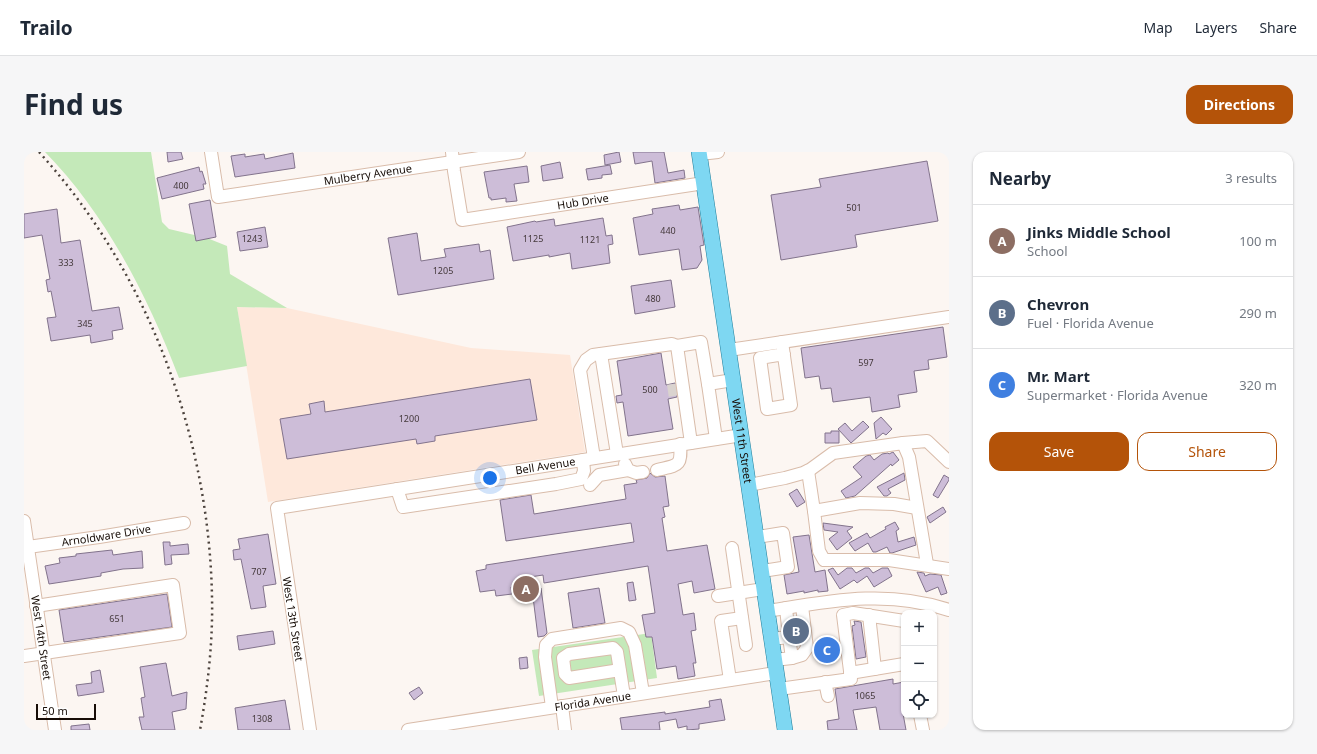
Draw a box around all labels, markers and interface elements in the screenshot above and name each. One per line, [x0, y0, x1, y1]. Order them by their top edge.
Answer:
text: Trailo [20, 15, 73, 41]
text: Map [1144, 18, 1173, 37]
text: Layers [1195, 18, 1237, 37]
text: Share [1259, 18, 1297, 37]
text: Find us [24, 85, 123, 123]
button: Directions [1186, 85, 1293, 124]
street label: Mulberry Avenue [323, 160, 413, 188]
text: Nearby [989, 167, 1051, 190]
text: 3 results [1225, 169, 1277, 187]
house number: 400 [173, 179, 189, 192]
street label: Hub Drive [556, 190, 610, 212]
house number: 501 [846, 201, 862, 214]
text: Jinks Middle School [1027, 222, 1171, 242]
house number: 440 [660, 224, 676, 237]
house number: 1243 [242, 232, 262, 245]
house number: 1125 [523, 232, 543, 245]
text: A [998, 232, 1007, 250]
text: 100 m [1239, 232, 1277, 250]
house number: 1121 [580, 233, 600, 246]
text: School [1027, 242, 1068, 260]
house number: 333 [58, 256, 74, 269]
house number: 1205 [433, 264, 453, 277]
house number: 480 [645, 292, 661, 305]
text: Chevron [1027, 294, 1089, 314]
text: B [998, 304, 1006, 322]
text: 290 m [1239, 304, 1277, 322]
text: Fuel · Florida Avenue [1027, 314, 1154, 332]
house number: 345 [77, 317, 93, 330]
house number: 597 [858, 356, 874, 369]
text: Mr. Mart [1027, 366, 1090, 386]
text: C [998, 376, 1006, 394]
text: 320 m [1239, 376, 1277, 394]
house number: 500 [642, 383, 658, 396]
text: Supermarket · Florida Avenue [1027, 386, 1208, 404]
street label: West 11th Street [729, 397, 756, 484]
house number: 1200 [399, 412, 419, 425]
button: Save [989, 432, 1129, 471]
button: Share [1137, 432, 1277, 471]
street label: Bell Avenue [514, 453, 576, 478]
your location [480, 468, 500, 488]
street label: Arnoldware Drive [60, 521, 152, 549]
house number: 707 [251, 565, 267, 578]
pin: A [513, 574, 539, 604]
street label: West 13th Street [279, 576, 308, 662]
street label: West 14th Street [28, 594, 55, 681]
map controls [901, 610, 937, 718]
button: + [901, 610, 937, 646]
house number: 651 [109, 612, 125, 625]
pin: B [783, 616, 809, 646]
pin: C [814, 635, 840, 665]
button: − [901, 646, 937, 682]
button: locate [901, 682, 937, 718]
street label: Florida Avenue [553, 688, 632, 714]
house number: 1065 [855, 689, 875, 702]
scale bar [36, 702, 96, 721]
text: 50 m [42, 703, 68, 718]
house number: 1308 [252, 712, 272, 725]

